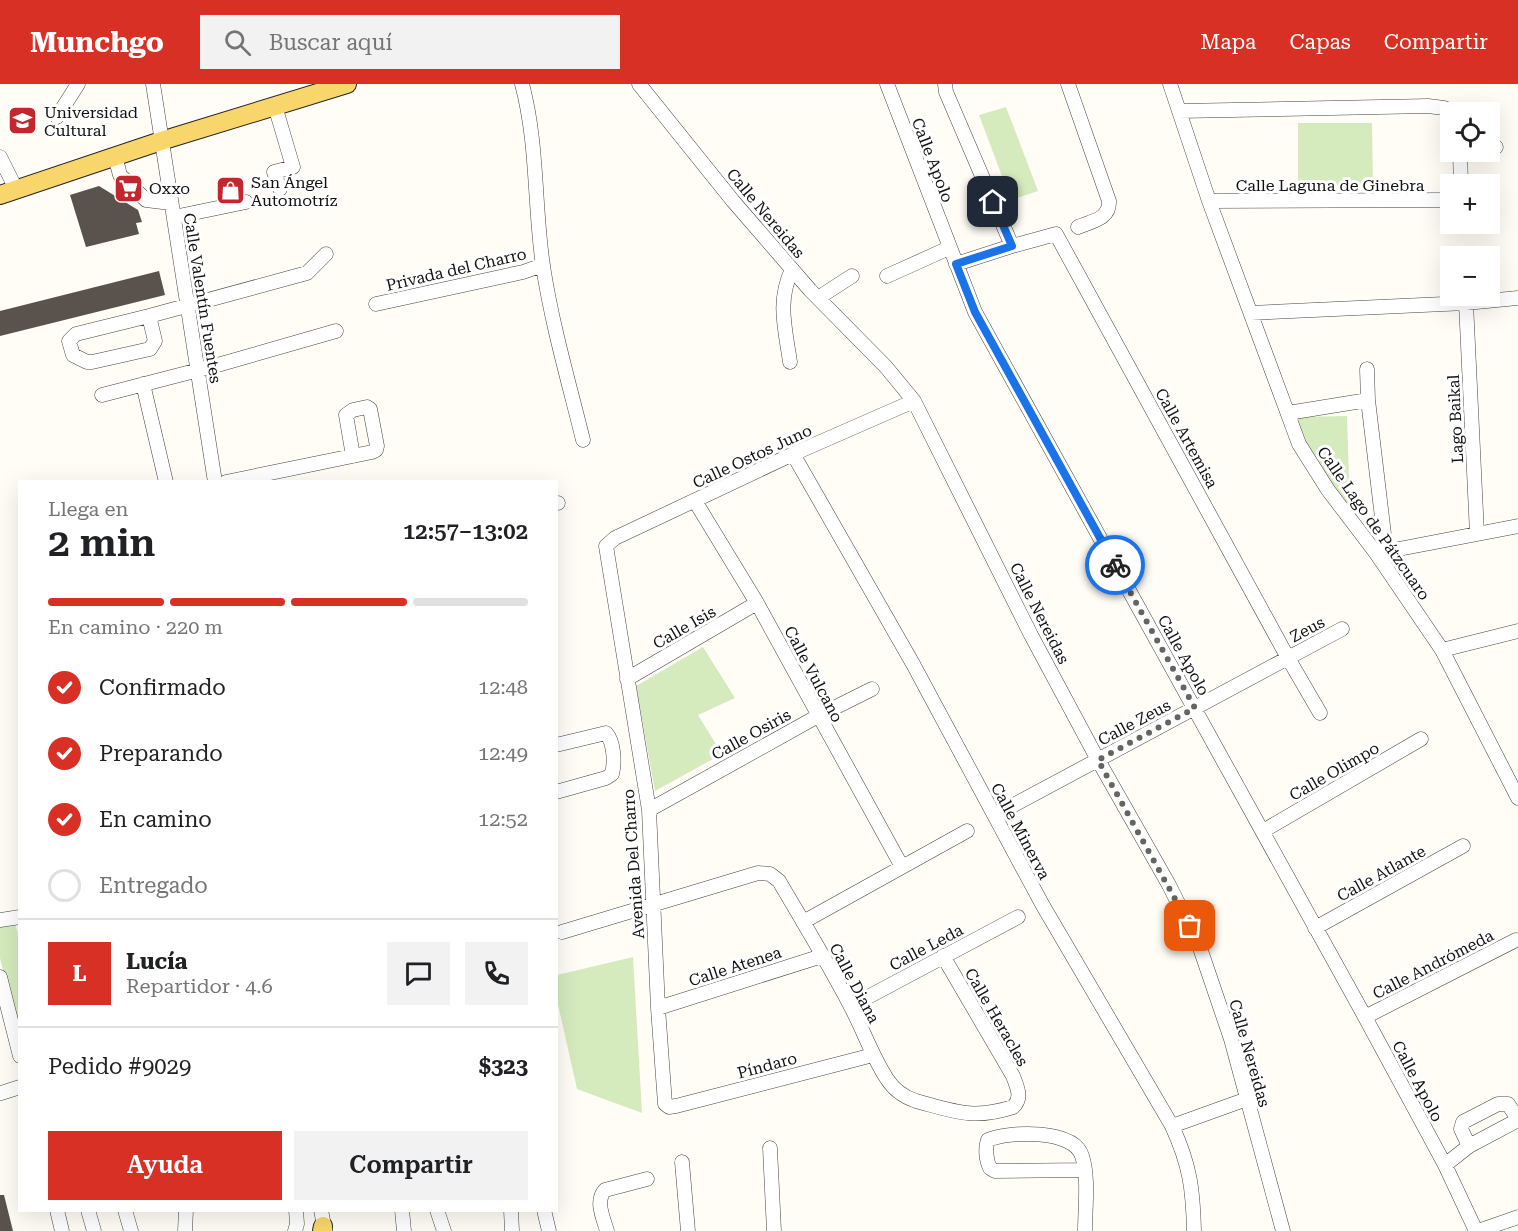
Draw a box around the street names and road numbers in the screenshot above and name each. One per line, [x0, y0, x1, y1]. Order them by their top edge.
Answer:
street label: Calle Apolo [908, 115, 957, 205]
street label: Calle Nereidas [723, 165, 809, 262]
street label: Calle Laguna de Ginebra [1236, 176, 1425, 195]
street label: Calle Valentín Fuentes [180, 212, 225, 385]
street label: Privada del Charro [384, 244, 528, 295]
street label: Lago Baikal [1444, 374, 1467, 464]
street label: Calle Artemisa [1151, 385, 1222, 492]
street label: Calle Ostos Juno [690, 420, 815, 492]
street label: Calle Lago de Pátzcuaro [1313, 443, 1434, 604]
street label: Calle Nereidas [1006, 559, 1073, 667]
street label: Calle Isis [650, 602, 719, 653]
street label: Calle Apolo [1154, 612, 1214, 699]
street label: Zeus [1287, 612, 1328, 646]
street label: Calle Vulcano [780, 623, 847, 726]
street label: Calle Zeus [1095, 695, 1174, 749]
street label: Calle Osiris [708, 705, 795, 764]
street label: Calle Olimpo [1286, 738, 1383, 805]
street label: Calle Minerva [987, 780, 1054, 883]
street label: Avenida Del Charro [619, 788, 648, 940]
street label: Calle Atlante [1334, 841, 1429, 906]
street label: Calle Leda [886, 920, 967, 975]
street label: Calle Andrómeda [1370, 926, 1497, 1003]
street label: Calle Diana [826, 940, 884, 1027]
street label: Calle Atenea [686, 942, 784, 990]
street label: Calle Heracles [961, 965, 1032, 1070]
street label: Calle Nereidas [1225, 997, 1274, 1110]
street label: Calle Apolo [1388, 1037, 1447, 1125]
street label: Píndaro [735, 1048, 799, 1083]

